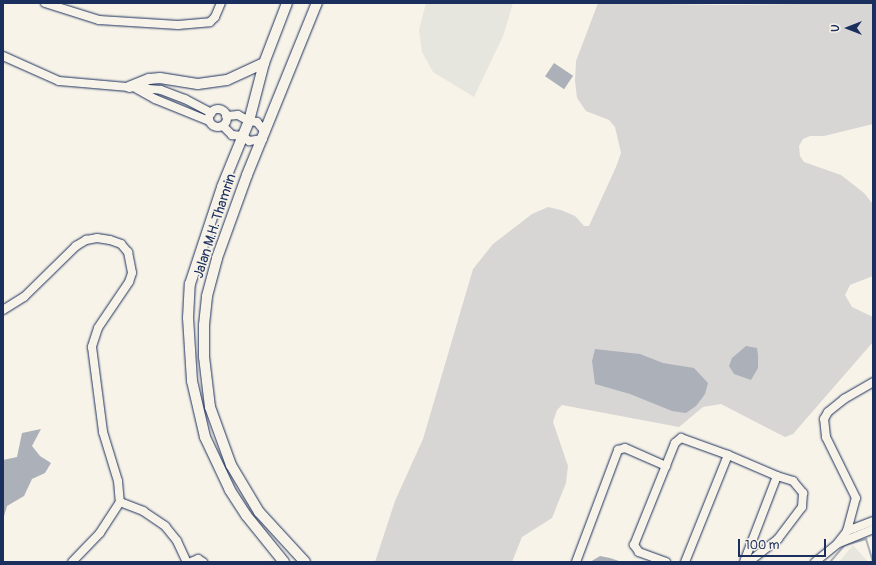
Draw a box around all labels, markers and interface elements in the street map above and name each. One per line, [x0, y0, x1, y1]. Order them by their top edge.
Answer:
north arrow [828, 8, 868, 48]
text: U [829, 24, 842, 32]
street label: Jalan M.H. Thamrin [190, 172, 240, 280]
scale bar [740, 531, 828, 557]
text: 100 m [745, 538, 779, 553]

